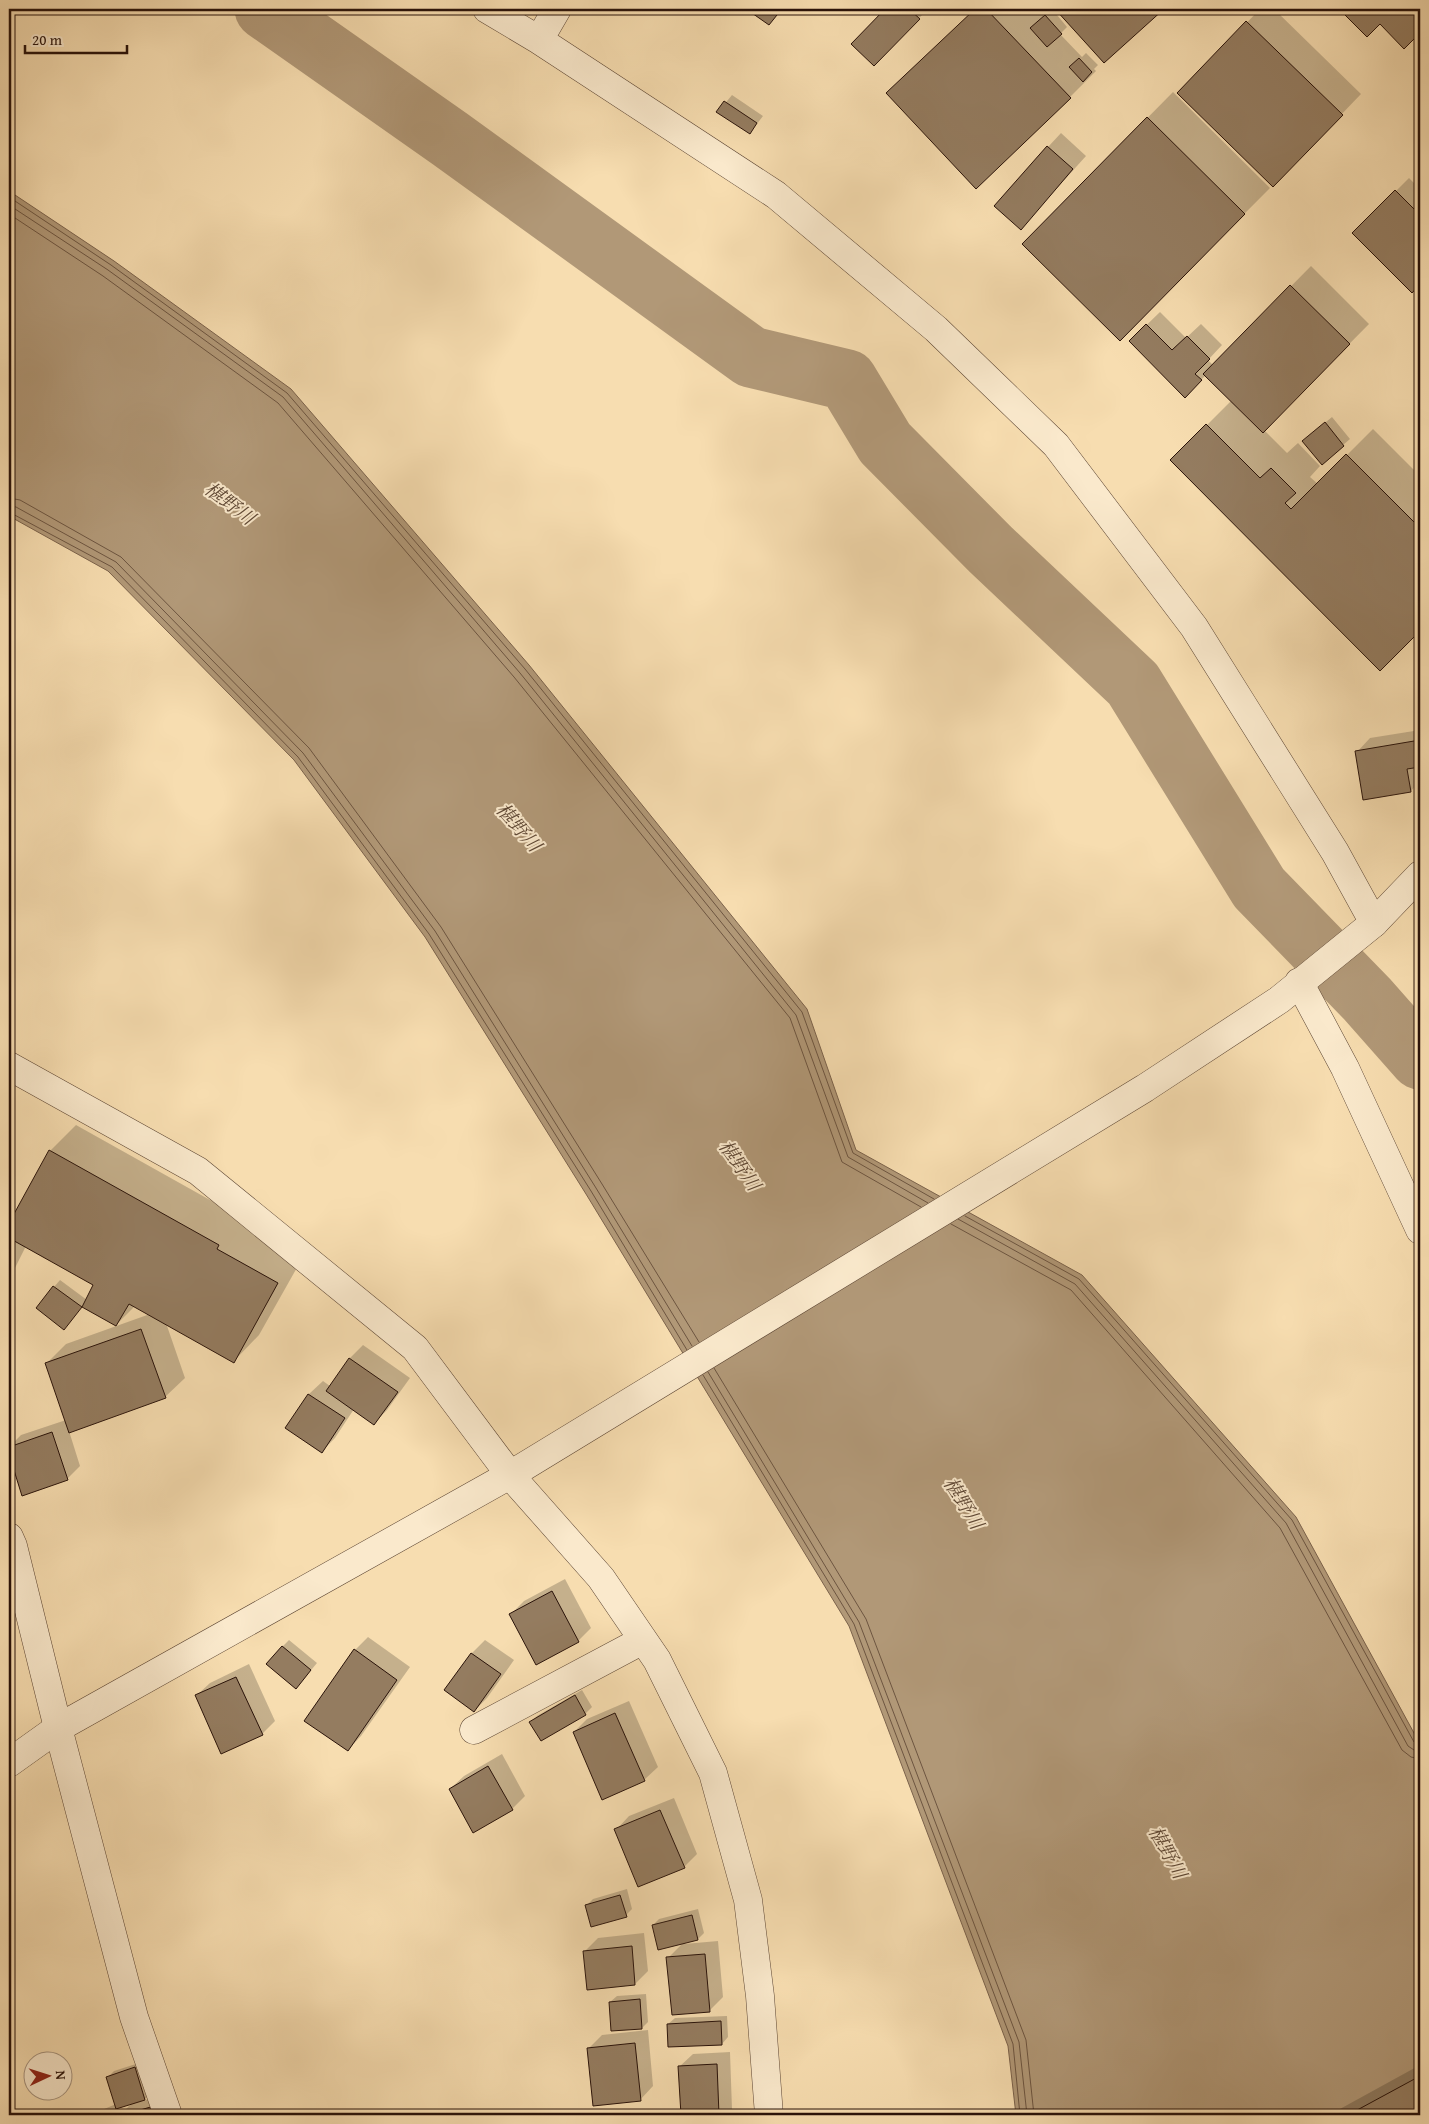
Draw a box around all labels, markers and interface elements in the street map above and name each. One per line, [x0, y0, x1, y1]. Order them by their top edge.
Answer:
scale bar [25, 22, 128, 54]
text: 20 m [32, 29, 63, 50]
water label: 椹野川 [199, 475, 263, 533]
water label: 椹野川 [490, 796, 550, 859]
water label: 椹野川 [712, 1134, 769, 1198]
water label: 椹野川 [937, 1471, 992, 1536]
water label: 椹野川 [1142, 1820, 1195, 1885]
north arrow [22, 2052, 72, 2102]
text: N [51, 2070, 71, 2081]

